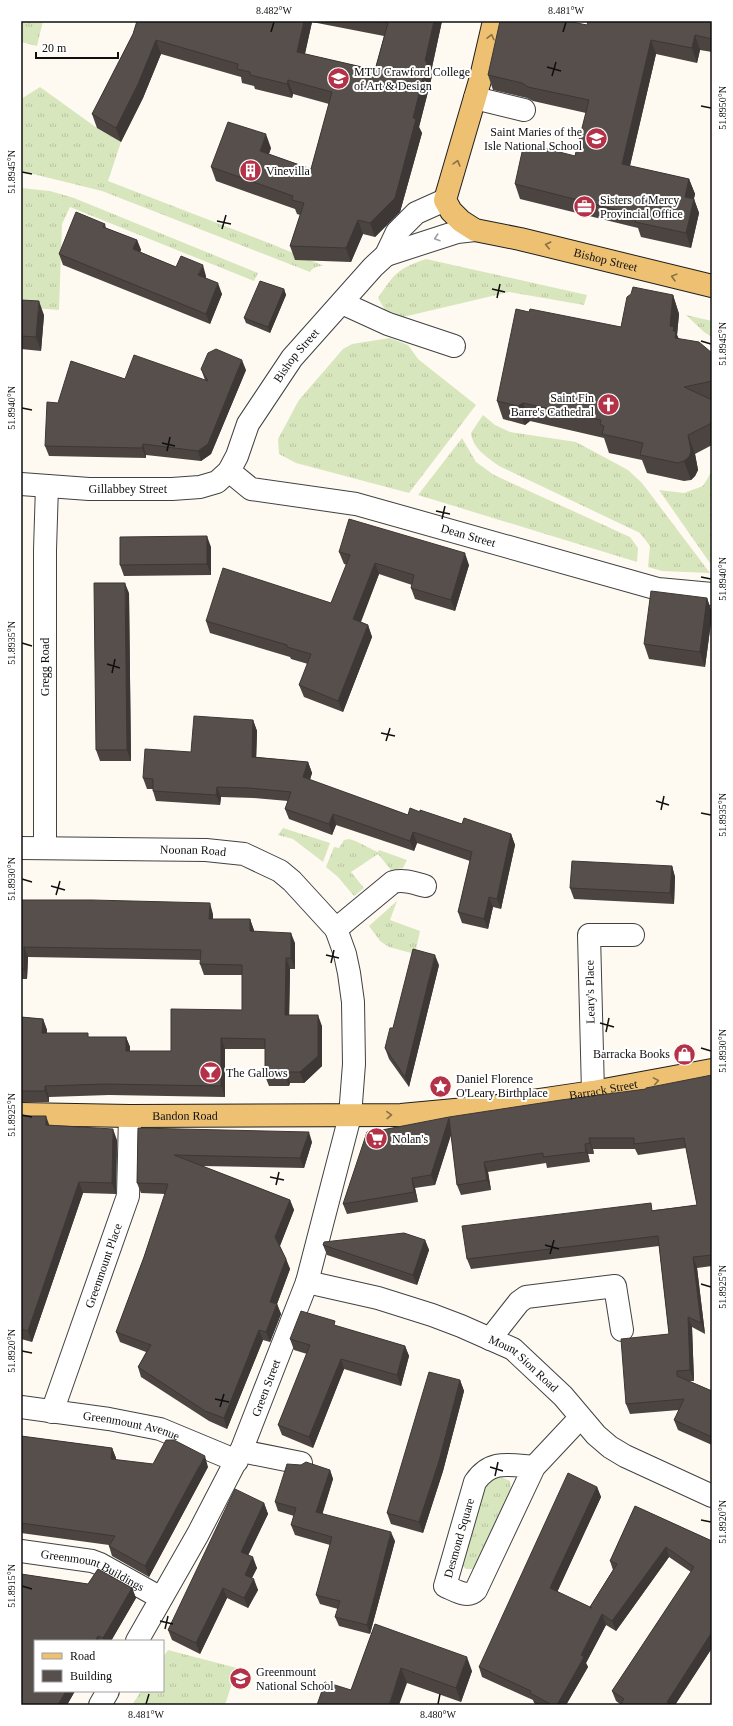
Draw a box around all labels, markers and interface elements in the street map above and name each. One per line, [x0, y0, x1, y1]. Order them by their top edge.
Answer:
text: 8.482°W [256, 5, 293, 16]
text: 8.481°W [548, 5, 585, 16]
scale bar [36, 34, 118, 60]
one-way arrow [486, 34, 494, 41]
text: 20 m [42, 41, 67, 55]
place label: MTU Crawford College of Art & Design [354, 65, 470, 93]
school or university icon: MTU Crawford College of Art & Design [326, 66, 352, 92]
text: 51.8950°N [717, 86, 728, 130]
place label: Saint Maries of the Isle National School [484, 125, 583, 153]
school or university icon: Saint Maries of the Isle National School [584, 126, 610, 152]
text: 51.8945°N [6, 150, 17, 194]
building icon: Vinevilla [238, 158, 264, 184]
one-way arrow [452, 160, 461, 167]
place label: Vinevilla [266, 164, 311, 178]
place label: Sisters of Mercy Provincial Office [600, 193, 683, 221]
office icon: Sisters of Mercy Provincial Office [572, 194, 598, 220]
one-way arrow [434, 233, 441, 242]
one-way arrow [545, 242, 551, 250]
street label: Bishop Street [572, 245, 640, 275]
one-way arrow [671, 273, 677, 281]
text: 51.8945°N [717, 322, 728, 366]
street label: Bishop Street [271, 325, 322, 385]
text: 51.8940°N [6, 386, 17, 430]
place label: Saint Fin Barre's Cathedral [511, 391, 595, 419]
church icon: Saint Fin Barre's Cathedral [596, 392, 622, 418]
street label: Gillabbey Street [89, 482, 168, 496]
street label: Dean Street [439, 521, 498, 550]
text: 51.8940°N [717, 557, 728, 601]
text: 51.8935°N [6, 621, 17, 665]
street label: Gregg Road [38, 638, 52, 696]
text: 51.8935°N [717, 793, 728, 837]
street label: Noonan Road [160, 843, 227, 859]
text: 51.8930°N [6, 857, 17, 901]
street label: Leary's Place [582, 960, 598, 1024]
text: 51.8930°N [717, 1029, 728, 1073]
shop icon: Barracka Books [672, 1041, 698, 1067]
place label: Barracka Books [593, 1047, 670, 1061]
bar icon: The Gallows [197, 1060, 223, 1086]
place label: The Gallows [226, 1066, 288, 1080]
place label: Daniel Florence O'Leary Birthplace [456, 1072, 548, 1100]
place icon: Daniel Florence O'Leary Birthplace [428, 1073, 454, 1099]
street label: Barrack Street [568, 1077, 639, 1102]
one-way arrow [653, 1077, 659, 1086]
text: 51.8925°N [6, 1093, 17, 1137]
street label: Bandon Road [152, 1109, 218, 1123]
one-way arrow [386, 1110, 392, 1119]
supermarket icon: Nolan's [364, 1126, 390, 1152]
place label: Nolan's [392, 1132, 428, 1146]
street label: Greenmount Place [82, 1221, 125, 1310]
text: 51.8925°N [717, 1265, 728, 1309]
text: 51.8920°N [6, 1329, 17, 1373]
street label: Mount Sion Road [486, 1332, 561, 1395]
street label: Green Street [249, 1357, 284, 1419]
street label: Greenmount Avenue [82, 1409, 182, 1443]
street label: Desmond Square [441, 1497, 477, 1579]
text: 51.8920°N [717, 1500, 728, 1544]
street label: Greenmount Buildings [40, 1547, 147, 1594]
text: 51.8915°N [6, 1564, 17, 1608]
legend [34, 1640, 164, 1692]
text: Road [70, 1649, 95, 1663]
place label: Greenmount National School [256, 1665, 334, 1693]
school or university icon: Greenmount National School [227, 1666, 253, 1692]
text: Building [70, 1669, 112, 1683]
text: 8.481°W [128, 1709, 165, 1720]
text: 8.480°W [420, 1709, 457, 1720]

